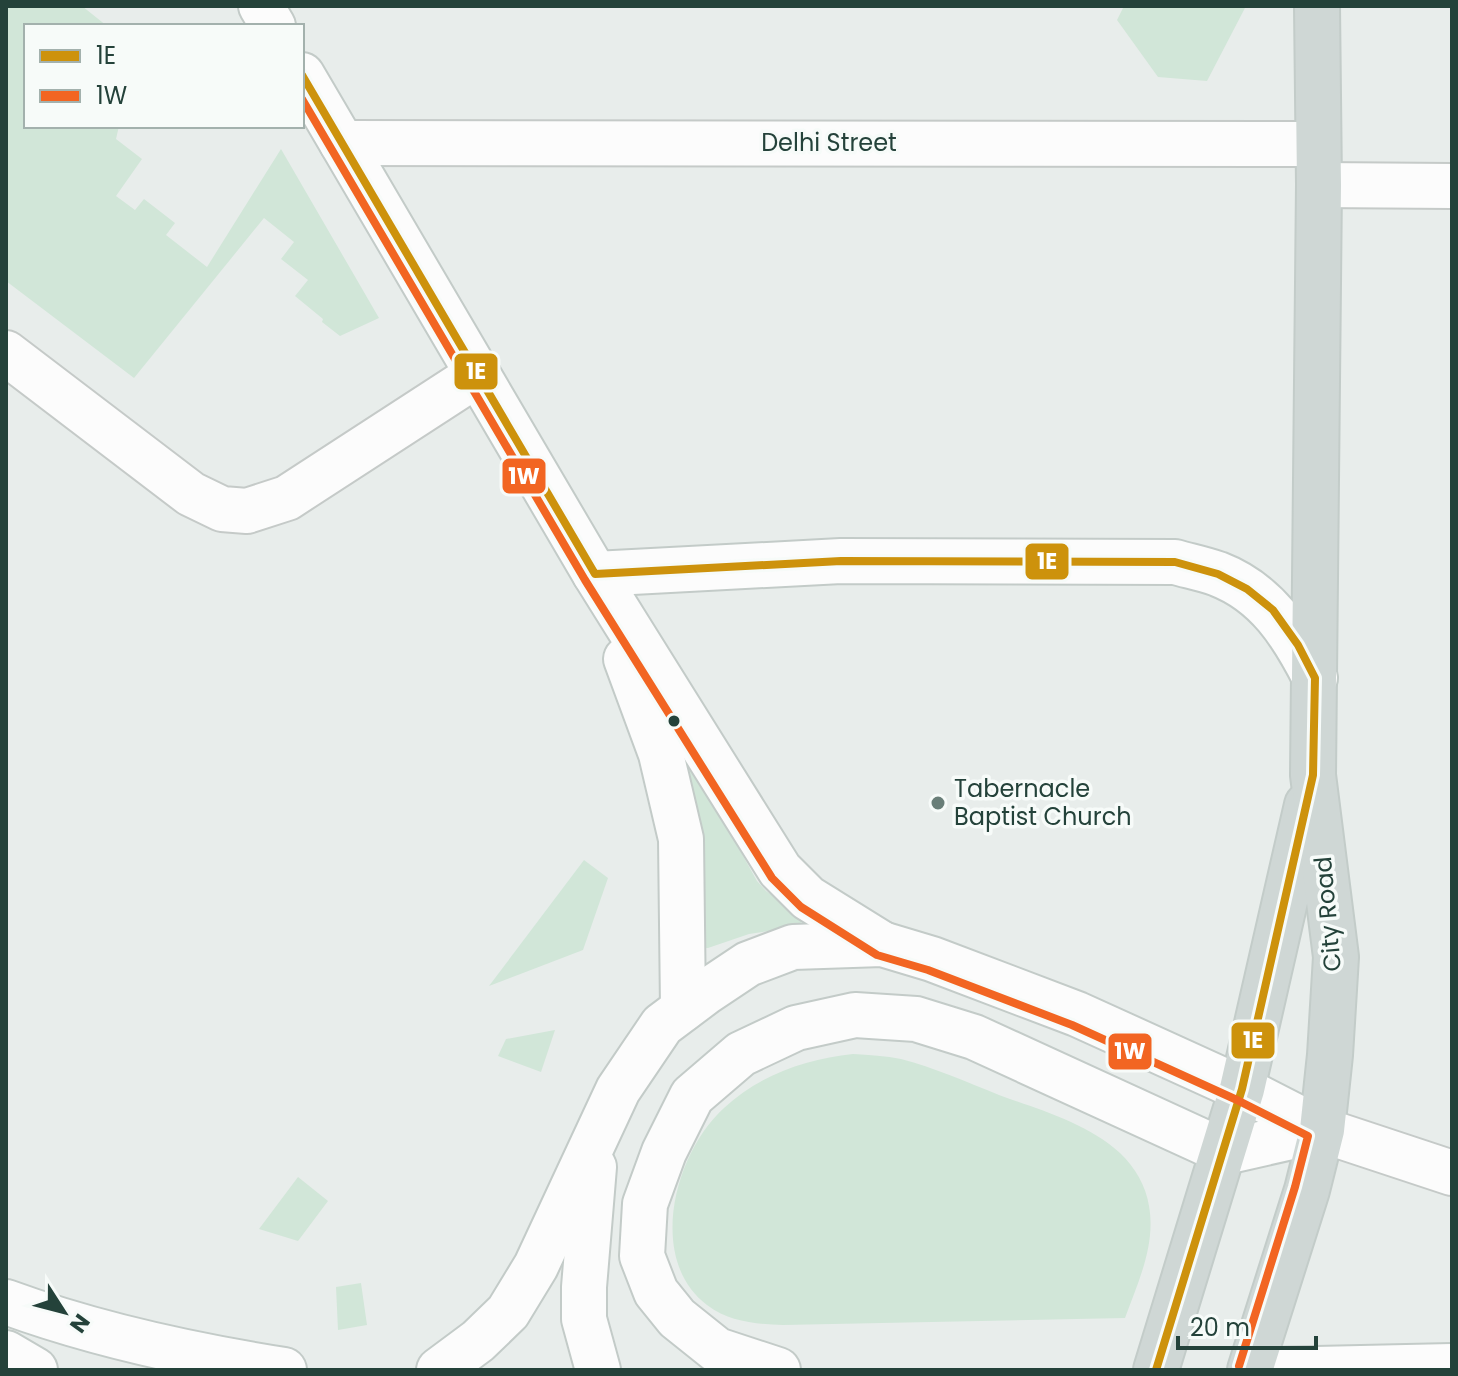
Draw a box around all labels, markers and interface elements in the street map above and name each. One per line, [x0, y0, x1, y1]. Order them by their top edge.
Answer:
legend [24, 24, 304, 128]
text: 1E [96, 39, 116, 72]
text: 1W [96, 79, 127, 112]
street label: Delhi Street [761, 126, 897, 159]
line badge: 1E [453, 352, 499, 391]
text: 1E [466, 356, 486, 387]
line badge: 1W [501, 457, 547, 495]
text: 1W [508, 461, 540, 492]
line badge: 1E [1024, 542, 1070, 581]
text: 1E [1037, 546, 1057, 577]
unlabelled marker [666, 713, 682, 729]
place label: Tabernacle Baptist Church [954, 772, 1132, 833]
marker: Tabernacle Baptist Church [929, 794, 947, 812]
street label: City Road [1306, 855, 1349, 973]
line badge: 1E [1230, 1021, 1276, 1060]
text: 1E [1243, 1025, 1263, 1056]
line badge: 1W [1107, 1032, 1153, 1071]
text: 1W [1114, 1036, 1146, 1067]
north arrow [24, 1272, 104, 1352]
scale bar [1178, 1300, 1316, 1350]
text: N [62, 1308, 97, 1339]
text: 20 m [1190, 1311, 1250, 1344]

